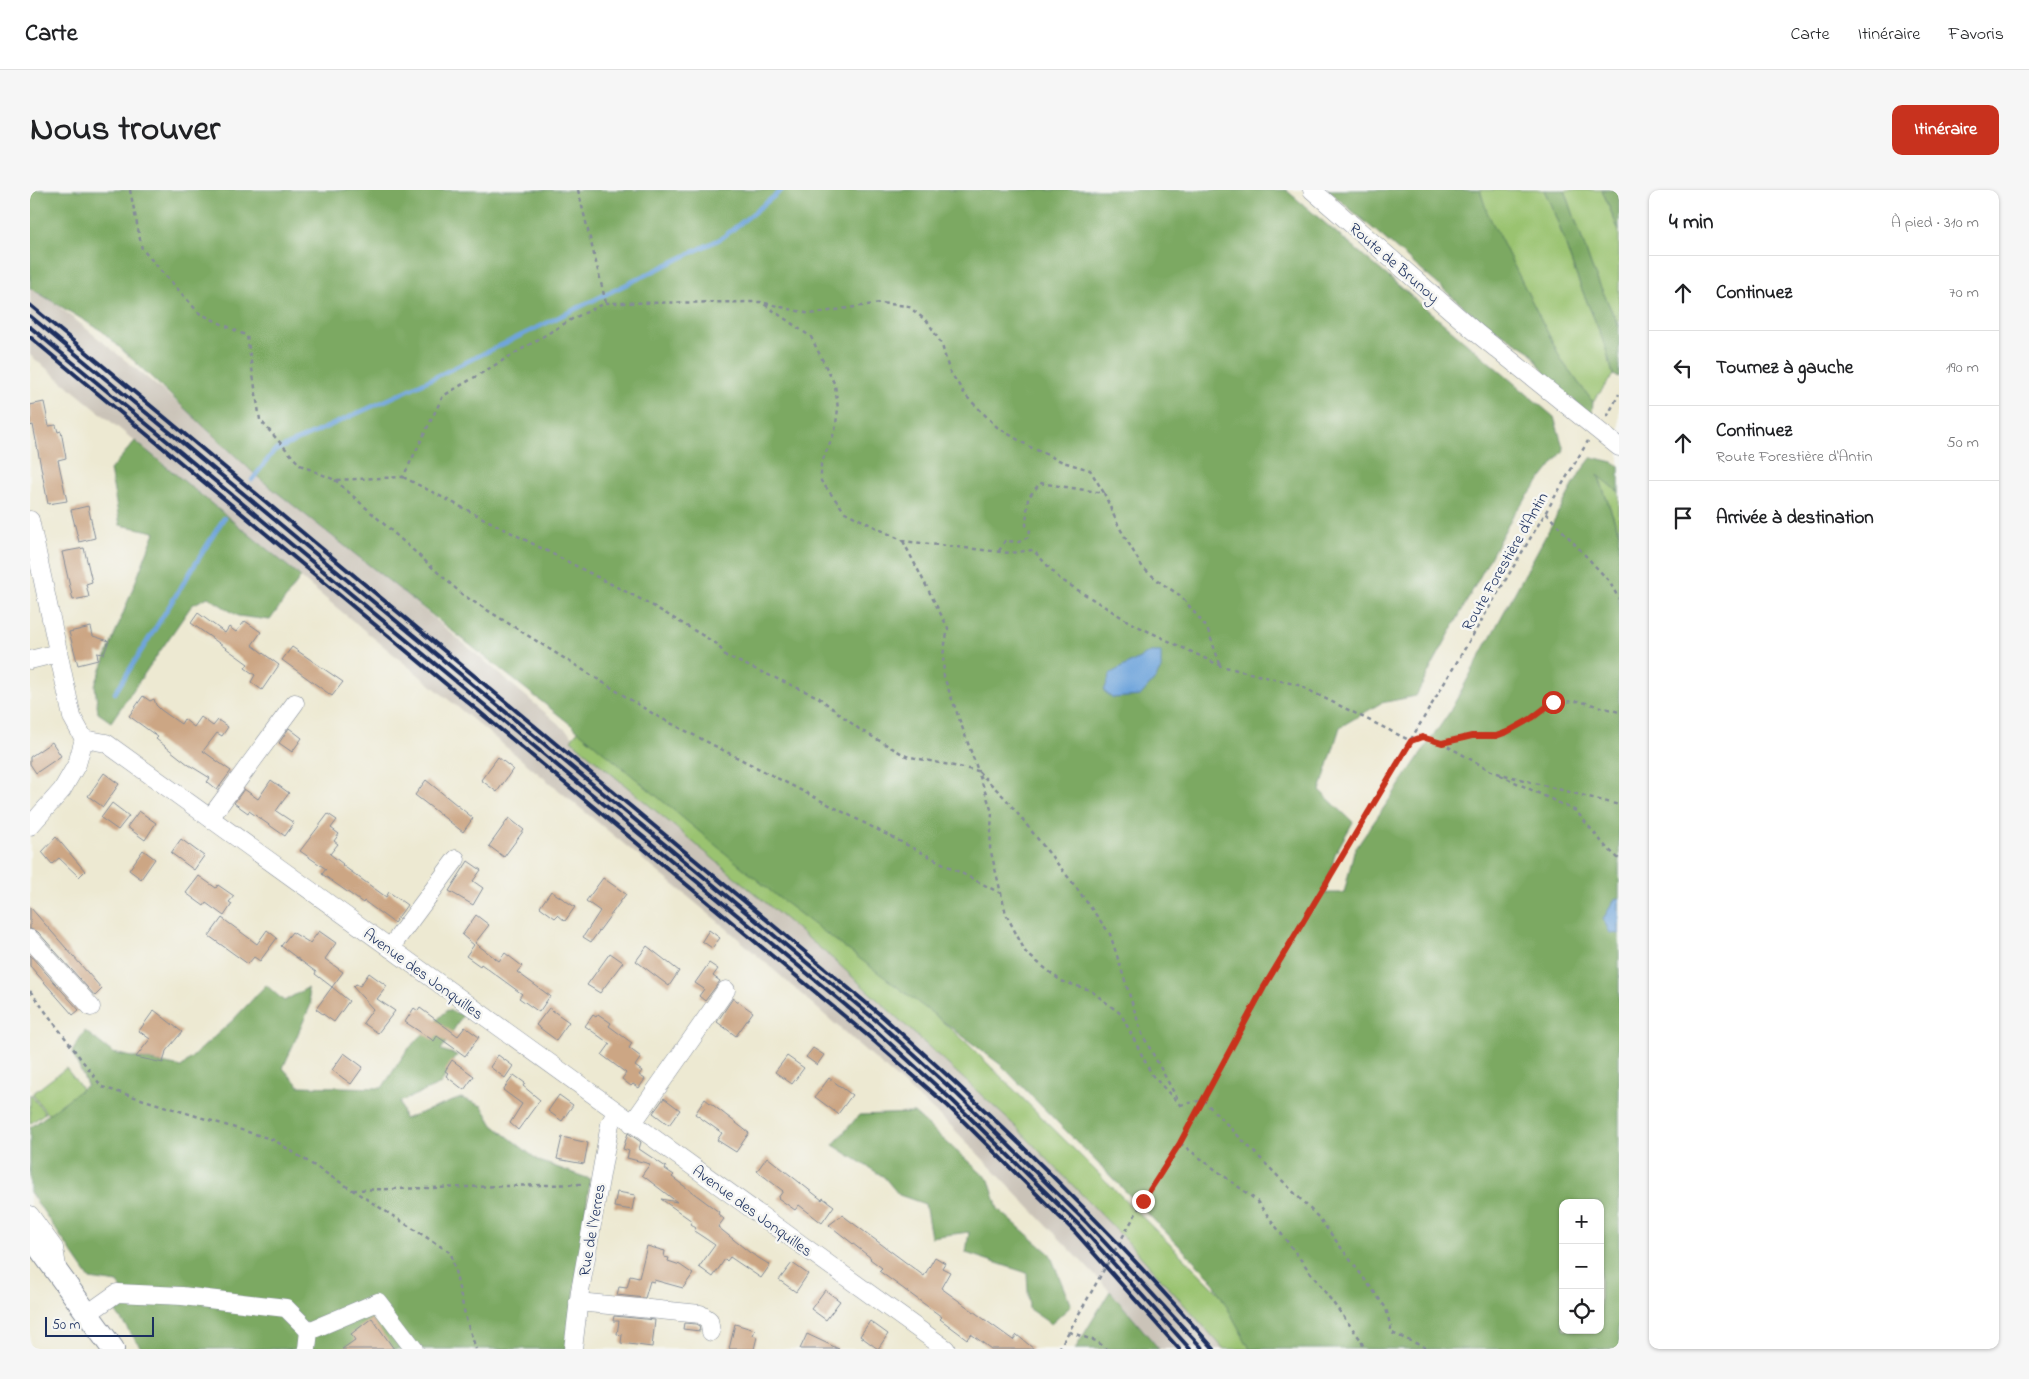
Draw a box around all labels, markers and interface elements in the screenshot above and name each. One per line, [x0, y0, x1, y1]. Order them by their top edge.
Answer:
text: Carte [25, 17, 77, 52]
text: Carte [1790, 22, 1830, 48]
text: Itinéraire [1858, 22, 1920, 48]
text: Favoris [1948, 22, 2004, 48]
text: Nous trouver [30, 105, 220, 156]
button: Itinéraire [1892, 105, 1999, 155]
text: 4 min [1669, 208, 1713, 238]
text: À pied · 310 m [1891, 211, 1979, 235]
street label: Route de Brunoy [1343, 217, 1444, 310]
icon: ahead [1669, 279, 1697, 307]
text: Continuez [1716, 280, 1792, 307]
text: 70 m [1949, 281, 1979, 305]
icon: left [1669, 354, 1697, 382]
text: Tournez à gauche [1716, 355, 1853, 382]
text: 190 m [1946, 356, 1979, 380]
text: Continuez [1716, 418, 1792, 445]
icon: ahead [1669, 429, 1697, 457]
text: 50 m [1947, 431, 1979, 455]
text: Route Forestière d'Antin [1716, 445, 1872, 469]
street label: Route Forestière d'Antin [1456, 488, 1555, 636]
icon: arrive [1669, 504, 1697, 532]
text: Arrivée à destination [1716, 505, 1874, 532]
route start [1542, 691, 1565, 714]
street label: Avenue des Jonquilles [358, 923, 488, 1026]
street label: Avenue des Jonquilles [687, 1160, 817, 1263]
street label: Rue de l'Yerres [573, 1182, 613, 1278]
route end [1132, 1190, 1155, 1213]
map controls [1559, 1199, 1604, 1334]
button: + [1559, 1199, 1604, 1244]
button: − [1559, 1244, 1604, 1289]
button: locate [1559, 1289, 1604, 1334]
scale bar [45, 1314, 154, 1337]
text: 50 m [52, 1315, 80, 1336]

